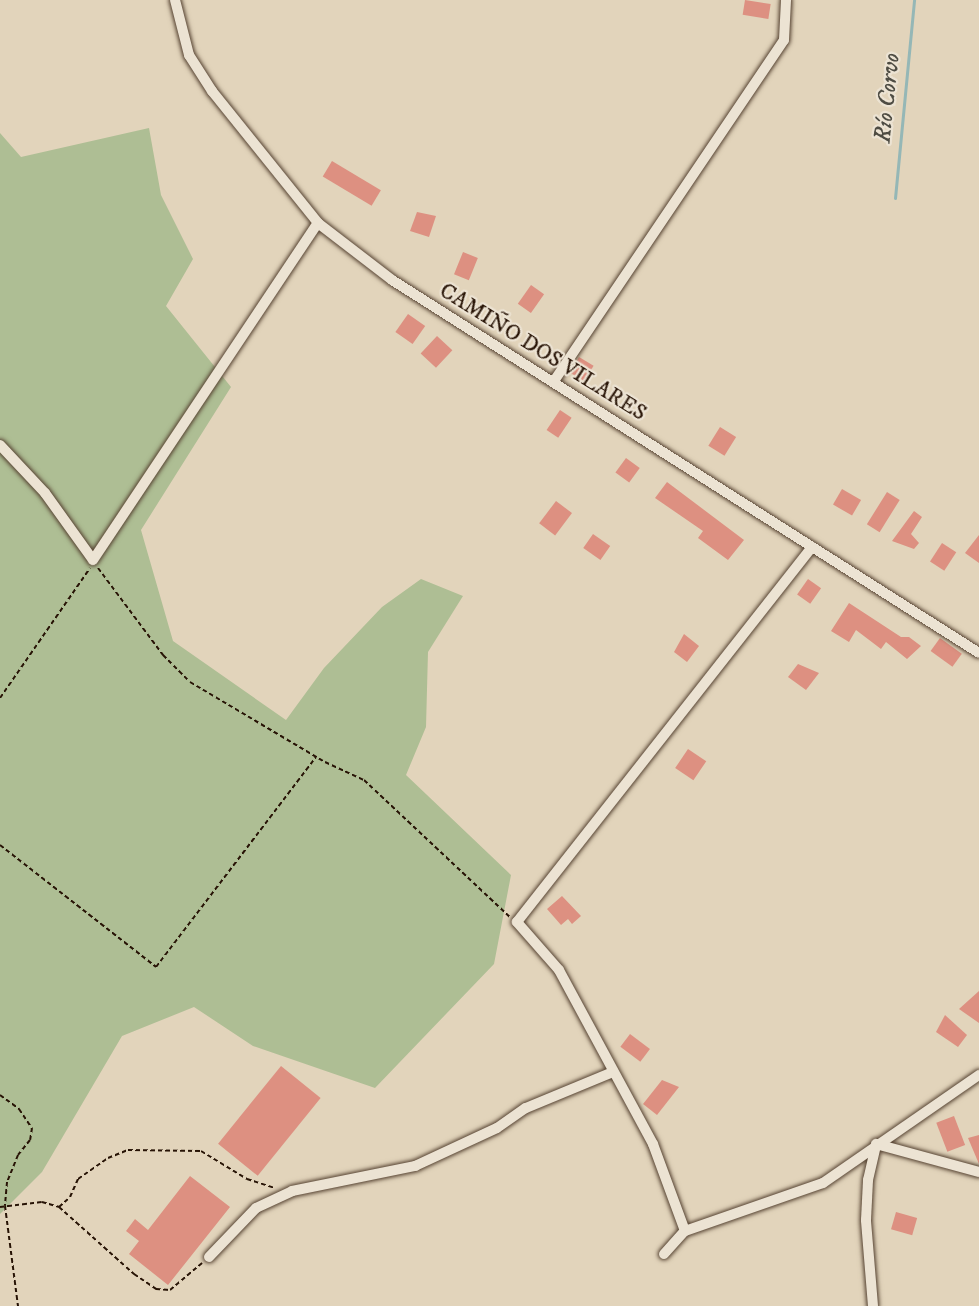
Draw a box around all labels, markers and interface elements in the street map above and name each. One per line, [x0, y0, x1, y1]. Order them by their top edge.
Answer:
water label: Río Corvo [869, 52, 907, 144]
street label: CAMIÑO DOS VILARES [435, 277, 651, 427]

